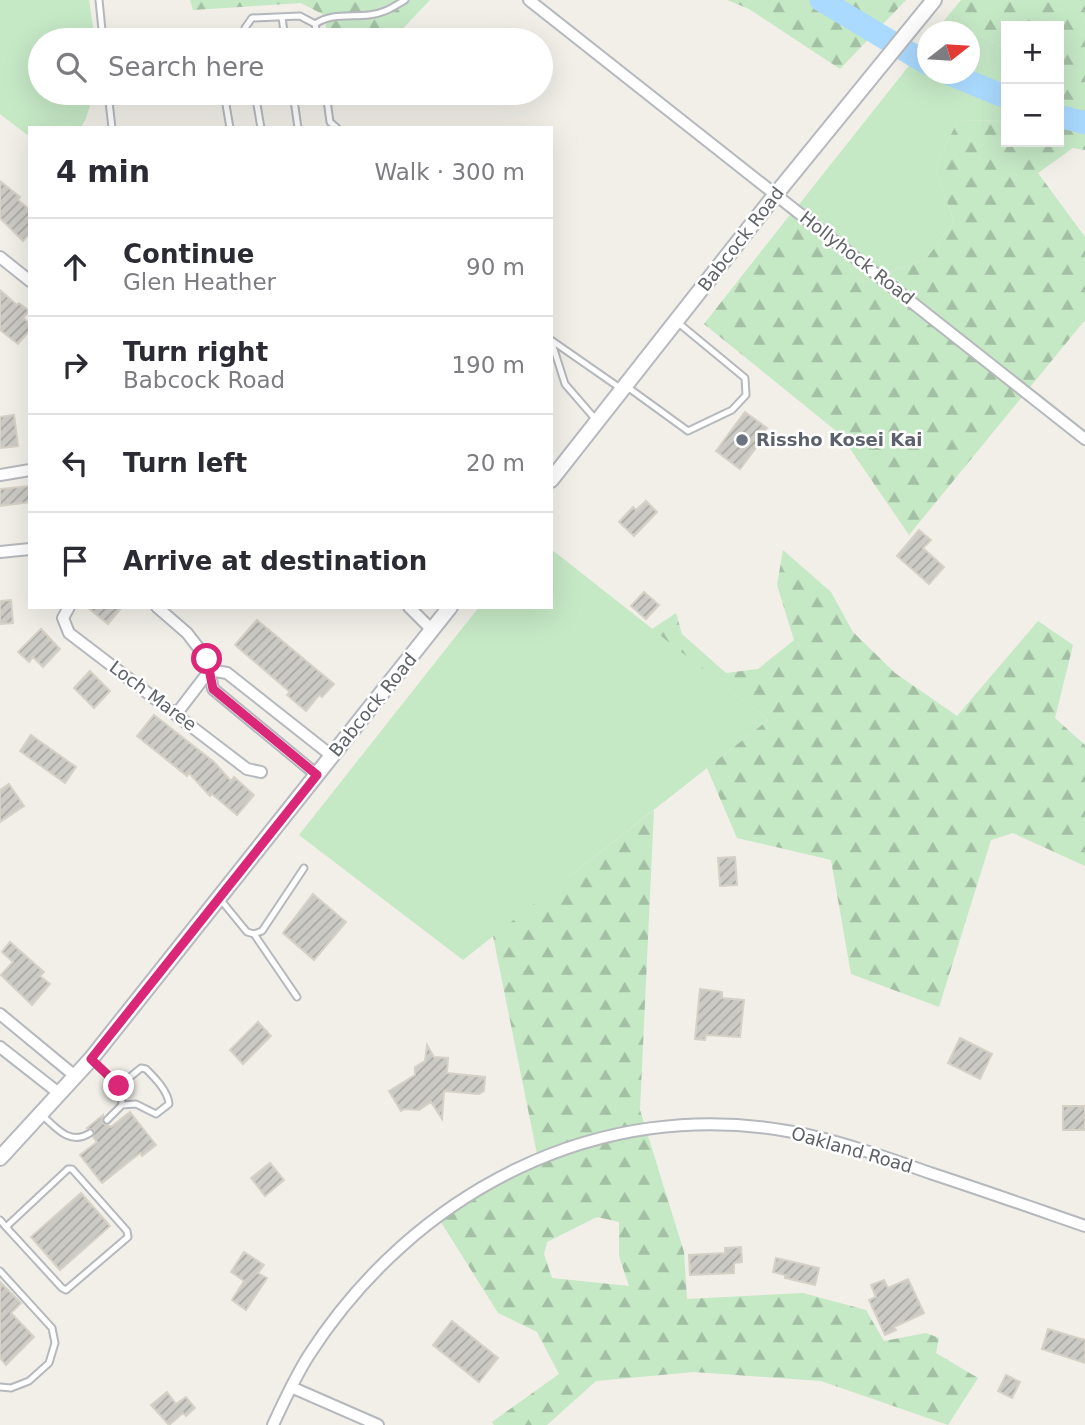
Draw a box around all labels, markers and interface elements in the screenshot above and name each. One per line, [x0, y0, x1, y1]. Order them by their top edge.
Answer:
north arrow [917, 21, 980, 84]
map controls [1001, 21, 1064, 147]
button: + [1001, 21, 1064, 84]
search box [28, 28, 553, 105]
icon: search [52, 48, 90, 86]
text: Search here [108, 52, 264, 82]
button: − [1001, 84, 1064, 147]
text: 4 min [56, 154, 150, 189]
text: Walk · 300 m [374, 159, 525, 185]
street label: Babcock Road [693, 182, 788, 295]
street label: Hollyhock Road [796, 207, 918, 309]
text: Continue [123, 239, 254, 269]
icon: ahead [56, 248, 94, 286]
text: 90 m [466, 254, 525, 280]
text: Glen Heather [123, 269, 276, 295]
text: Turn right [123, 337, 268, 367]
icon: right [56, 346, 94, 384]
text: 190 m [451, 352, 525, 378]
text: Babcock Road [123, 367, 285, 393]
place label: Rissho Kosei Kai [756, 429, 923, 450]
marker: Rissho Kosei Kai [734, 432, 750, 448]
icon: left [56, 444, 94, 482]
text: Turn left [123, 448, 247, 478]
text: 20 m [466, 450, 525, 476]
icon: arrive [56, 542, 94, 580]
text: Arrive at destination [123, 546, 427, 576]
route start [191, 643, 222, 674]
street label: Babcock Road [325, 649, 421, 761]
street label: Loch Maree [106, 656, 201, 735]
route end [103, 1070, 134, 1101]
street label: Oakland Road [789, 1122, 915, 1177]

